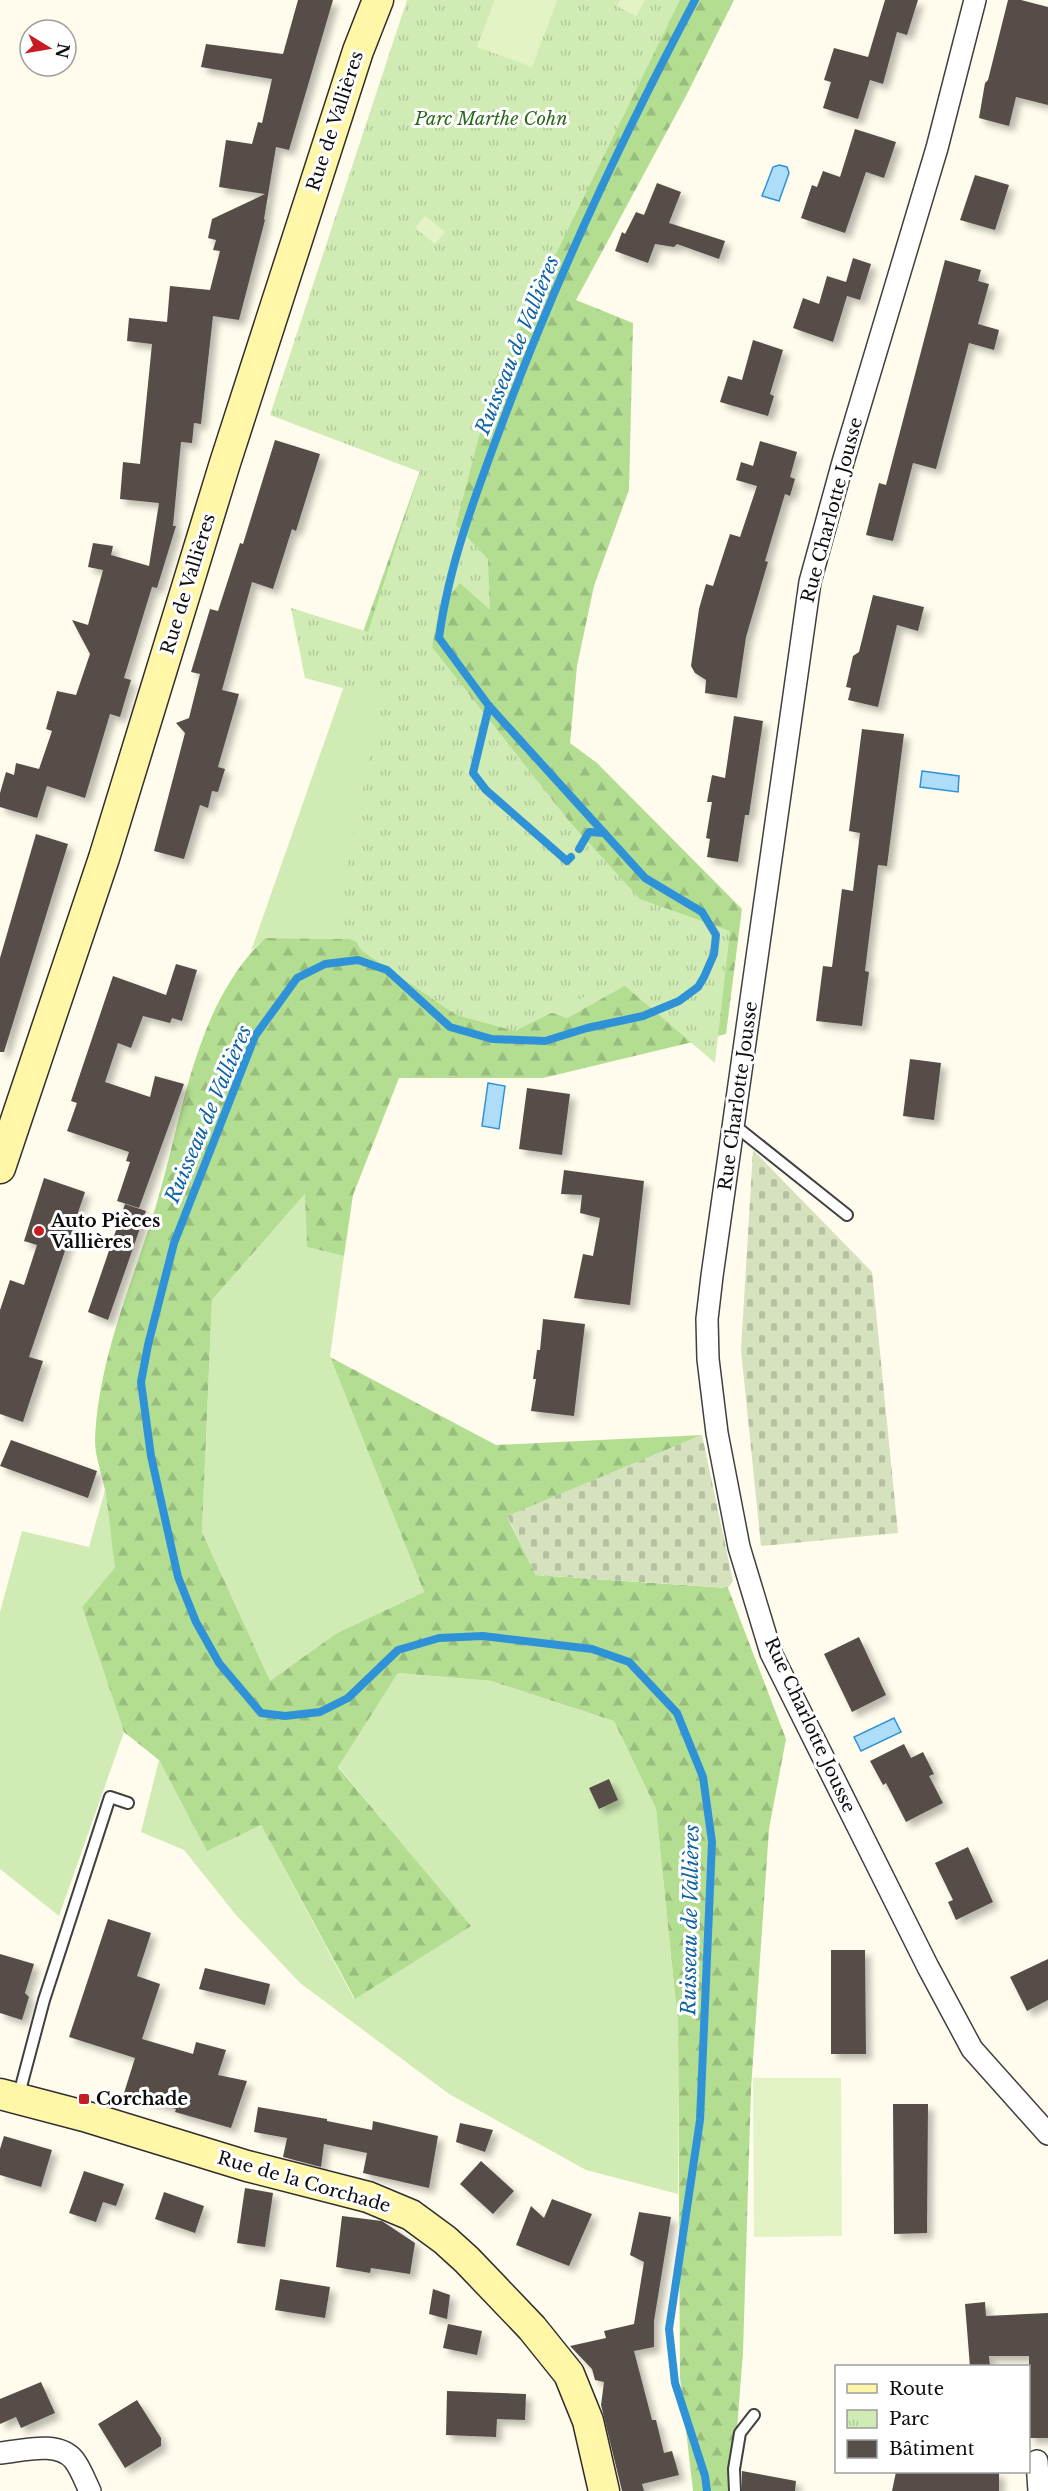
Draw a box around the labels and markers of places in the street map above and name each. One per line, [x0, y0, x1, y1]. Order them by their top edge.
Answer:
place label: Auto Pièces Vallières [50, 1210, 160, 1253]
marker: Auto Pièces Vallières [32, 1224, 46, 1238]
place label: Corchade [96, 2088, 188, 2110]
marker: Corchade [77, 2092, 91, 2106]

